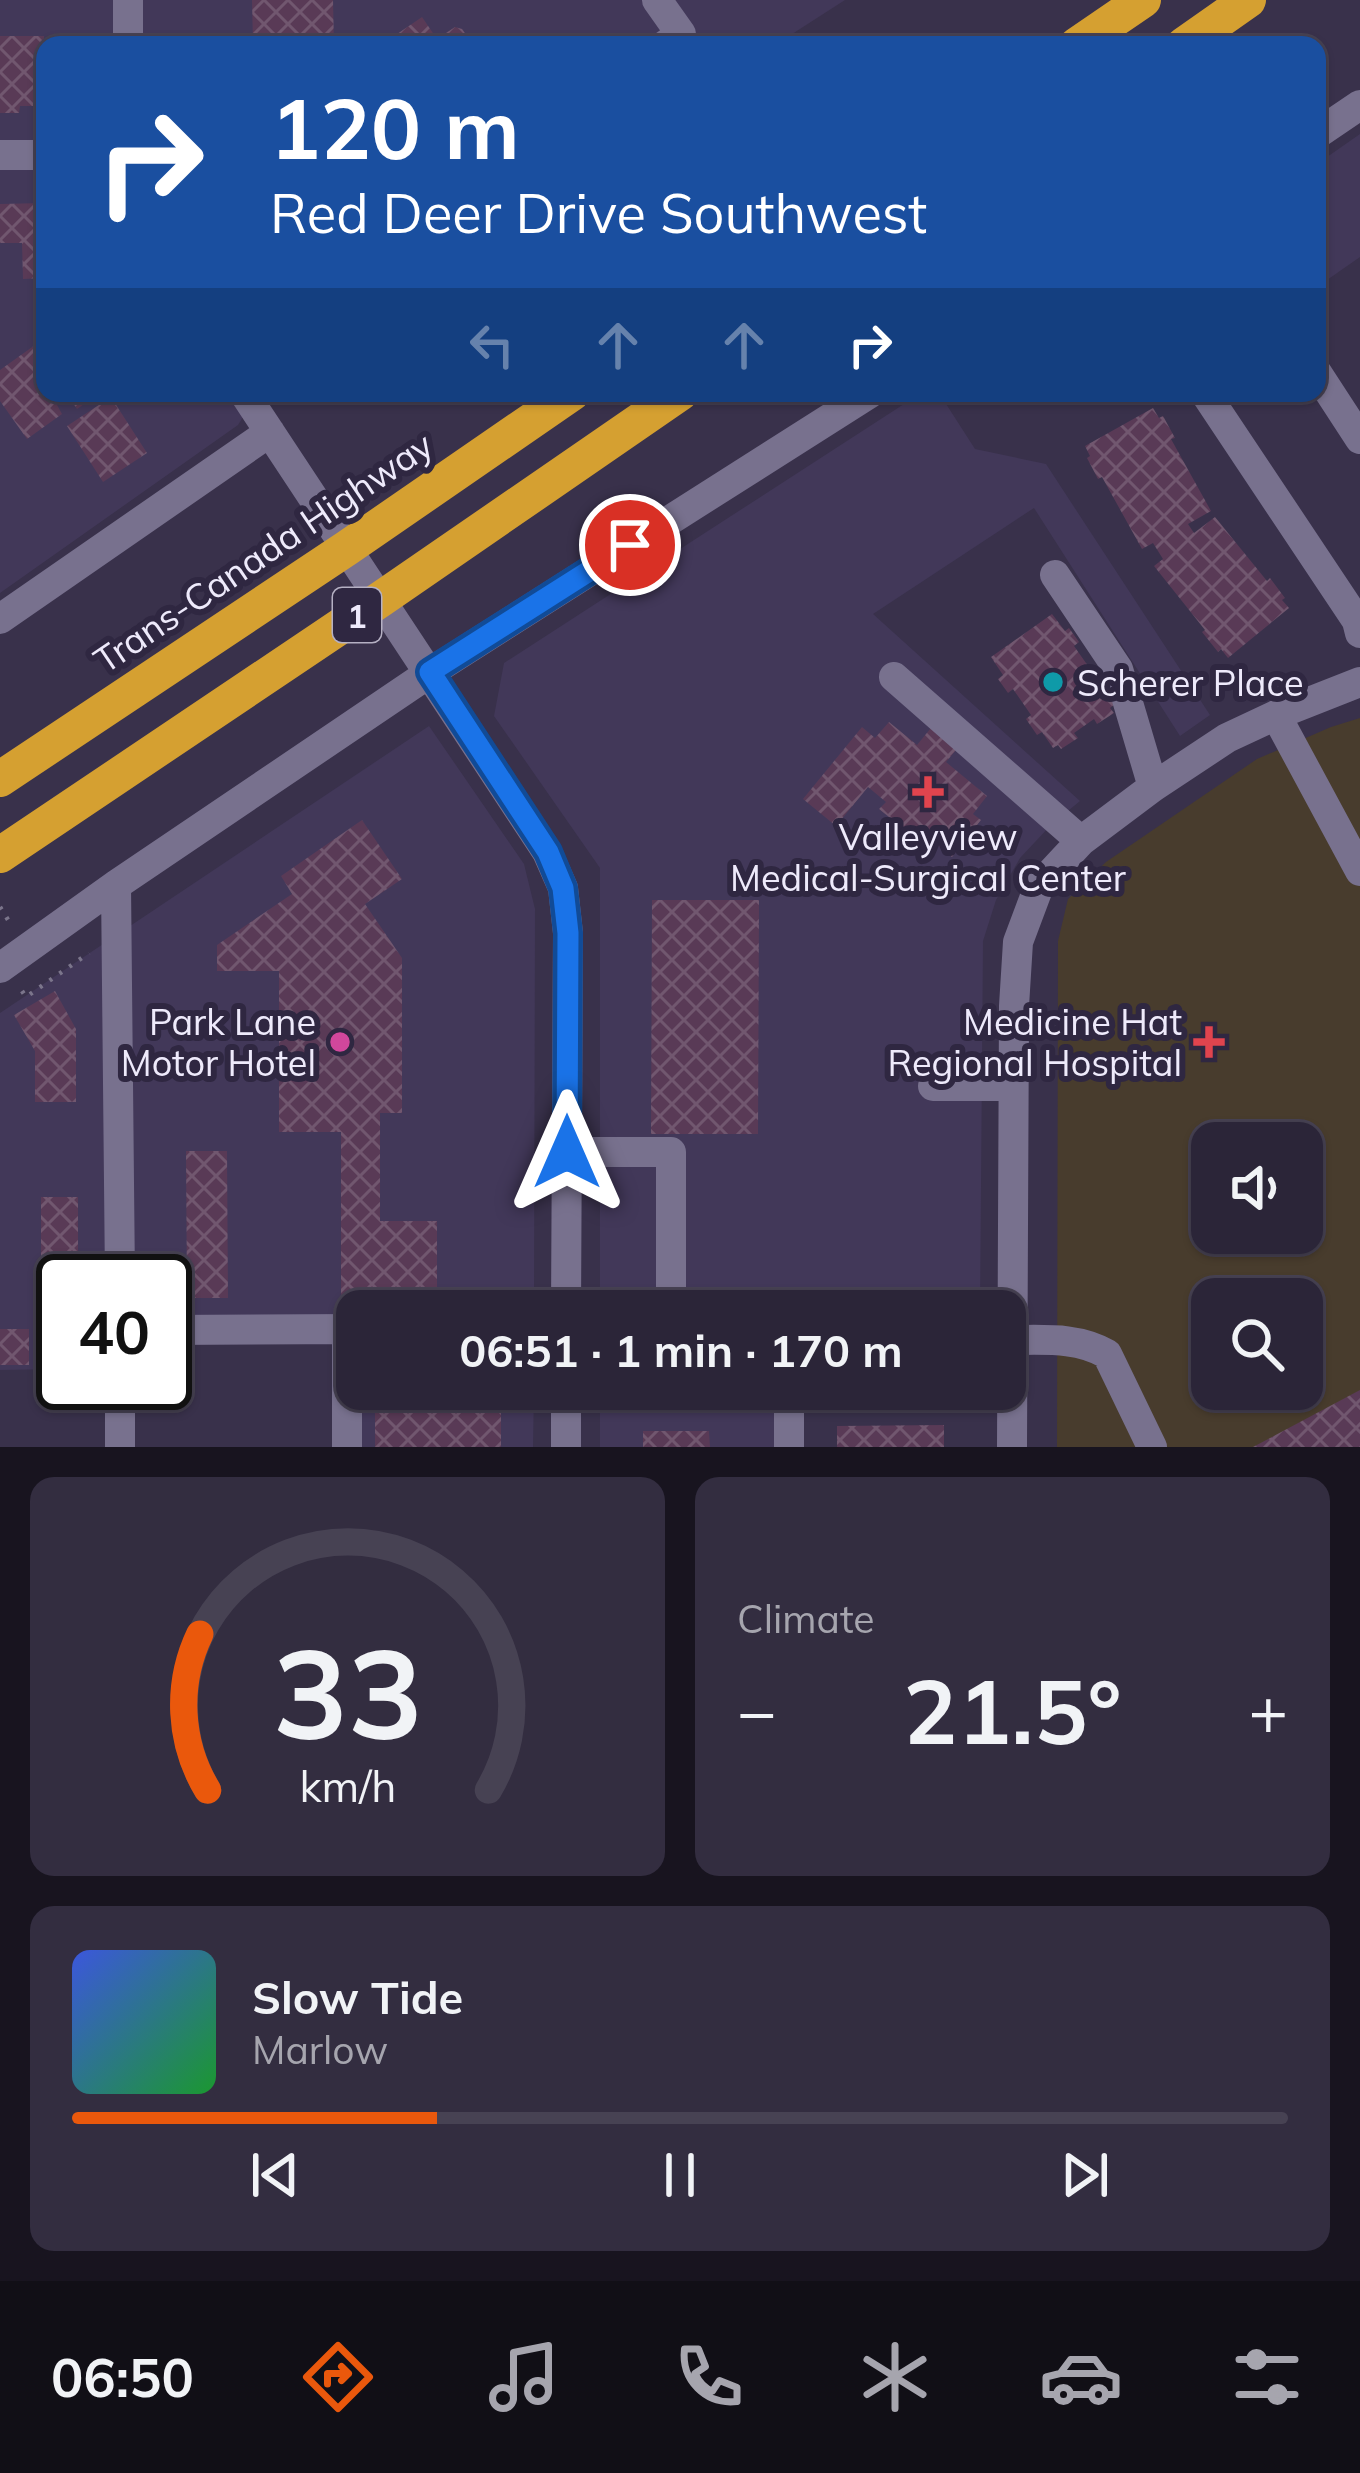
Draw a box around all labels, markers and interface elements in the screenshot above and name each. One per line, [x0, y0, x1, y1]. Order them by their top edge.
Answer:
text: 120 m [270, 75, 520, 180]
icon: right [72, 84, 228, 240]
text: Red Deer Drive Southwest [270, 179, 927, 247]
icon: left [459, 312, 525, 378]
icon: ahead [585, 312, 651, 378]
icon: ahead [711, 312, 777, 378]
icon: right [837, 312, 903, 378]
street label: Trans-Canada Highway [85, 422, 441, 682]
pin [579, 494, 681, 596]
icon: arrive [597, 512, 663, 578]
road number: 1 [333, 588, 381, 642]
place label: Scherer Place [1077, 660, 1303, 705]
marker: Scherer Place [1040, 669, 1066, 695]
marker: Valleyview Medical-Surgical Center [912, 776, 944, 808]
place label: Valleyview Medical-Surgical Center [730, 814, 1126, 900]
place label: Park Lane Motor Hotel [121, 999, 316, 1085]
place label: Medicine Hat Regional Hospital [887, 999, 1182, 1085]
marker: Medicine Hat Regional Hospital [1193, 1026, 1225, 1058]
marker: Park Lane Motor Hotel [327, 1029, 353, 1055]
position arrow [504, 1089, 630, 1215]
map controls [1191, 1122, 1323, 1410]
button: sound [1191, 1122, 1323, 1254]
speed limit sign: 40 [36, 1254, 192, 1410]
button: search [1191, 1278, 1323, 1410]
text: 06:51 · 1 min · 170 m [459, 1322, 903, 1378]
text: Climate [737, 1594, 875, 1643]
text: 33 [273, 1614, 422, 1770]
text: 21.5° [903, 1654, 1122, 1767]
text: − [737, 1669, 777, 1752]
text: + [1248, 1669, 1288, 1752]
text: km/h [299, 1758, 396, 1812]
text: Slow Tide [252, 1969, 463, 2025]
text: Marlow [252, 2025, 388, 2074]
icon: previous [242, 2142, 308, 2208]
icon: pause [647, 2142, 713, 2208]
icon: next [1052, 2142, 1118, 2208]
icon: directions [296, 2335, 380, 2419]
icon: music [482, 2335, 566, 2419]
icon: phone [667, 2335, 751, 2419]
icon: climate [853, 2335, 937, 2419]
icon: car [1039, 2335, 1123, 2419]
icon: filters [1225, 2335, 1309, 2419]
text: 06:50 [51, 2343, 194, 2411]

